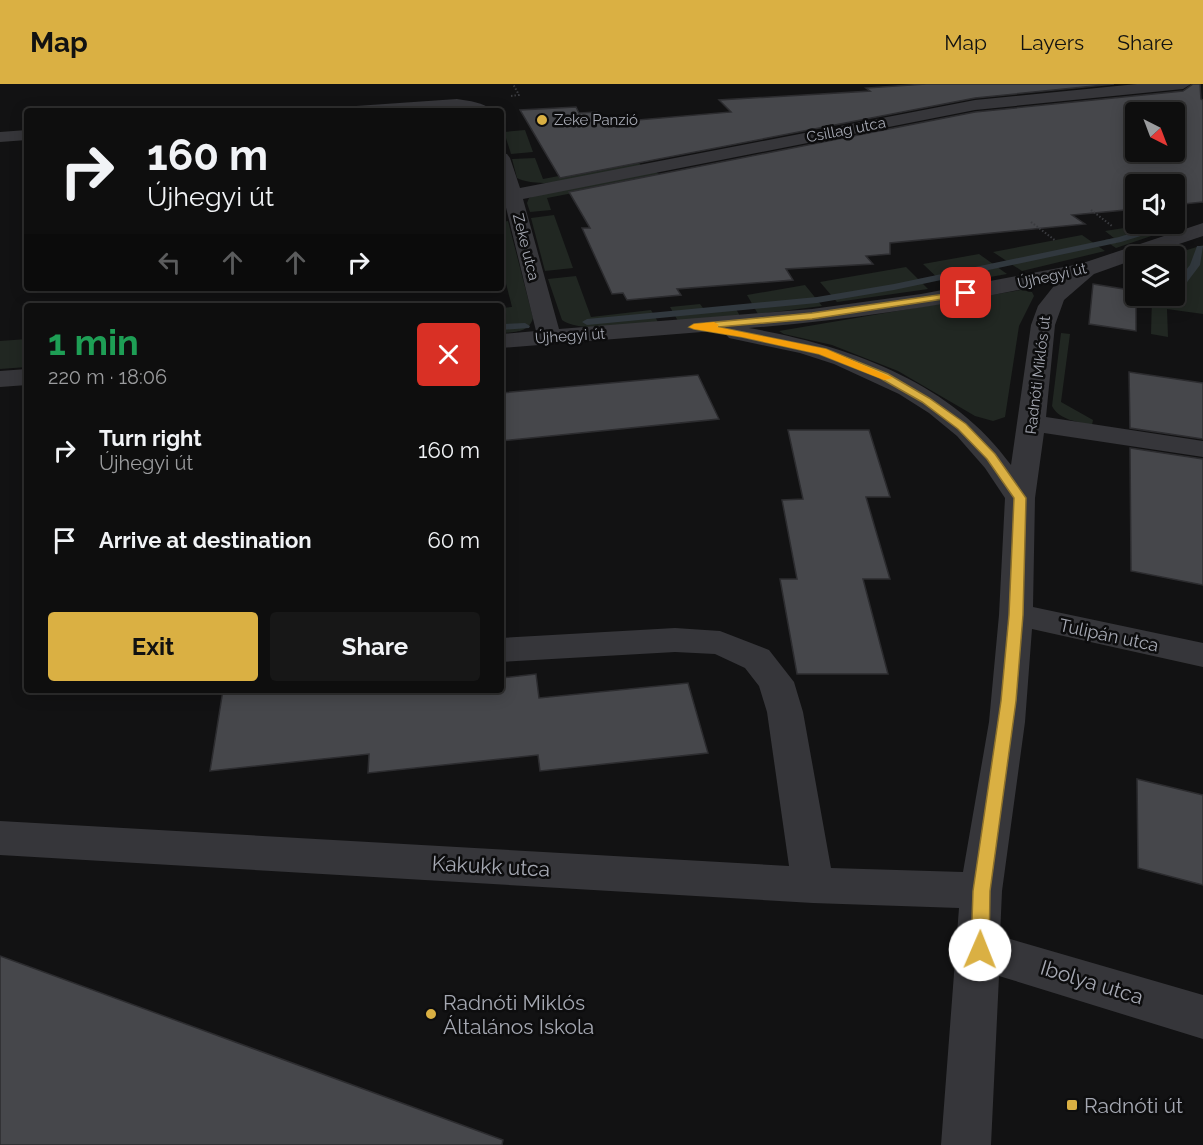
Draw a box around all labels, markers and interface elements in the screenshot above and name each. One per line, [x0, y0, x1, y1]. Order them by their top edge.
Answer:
text: Map [30, 26, 88, 59]
text: Map [944, 30, 987, 55]
text: Layers [1020, 30, 1084, 55]
text: Share [1117, 30, 1173, 55]
north arrow [1125, 102, 1185, 162]
map controls [1125, 102, 1185, 306]
place label: Zeke Panzió [554, 111, 638, 129]
marker: Zeke Panzió [535, 113, 549, 127]
street label: Csillag utca [805, 113, 887, 147]
text: 160 m [147, 131, 268, 180]
icon: right [48, 132, 126, 210]
button: sound [1125, 174, 1185, 234]
text: Újhegyi út [147, 181, 274, 212]
street label: Zeke utca [509, 212, 543, 282]
icon: left [153, 246, 186, 279]
icon: ahead [216, 246, 249, 279]
icon: ahead [279, 246, 312, 279]
icon: right [342, 246, 375, 279]
button: layers [1125, 246, 1185, 306]
street label: Újhegyi út [1016, 259, 1088, 293]
pin [940, 267, 991, 318]
icon: arrive [949, 276, 982, 309]
street label: Radnóti Miklós út [1022, 315, 1054, 435]
text: 1 min [48, 321, 139, 363]
button: close [417, 323, 480, 386]
street label: Újhegyi út [534, 325, 606, 347]
text: 220 m · 18:06 [48, 365, 167, 389]
text: Turn right [99, 425, 202, 451]
icon: right [48, 434, 81, 467]
text: 160 m [418, 437, 480, 463]
text: Újhegyi út [99, 451, 193, 475]
icon: arrive [48, 524, 81, 557]
text: Arrive at destination [99, 527, 312, 553]
text: 60 m [427, 527, 480, 553]
button: Exit [48, 612, 258, 681]
button: Share [270, 612, 480, 681]
street label: Tulipán utca [1057, 614, 1161, 656]
street label: Kakukk utca [431, 850, 551, 882]
position arrow [948, 918, 1012, 982]
street label: Ibolya utca [1038, 955, 1146, 1009]
place label: Radnóti Miklós Általános Iskola [443, 990, 594, 1039]
marker: Radnóti Miklós Általános Iskola [424, 1007, 438, 1021]
place label: Radnóti út [1084, 1093, 1183, 1118]
marker: Radnóti út [1065, 1098, 1079, 1112]

